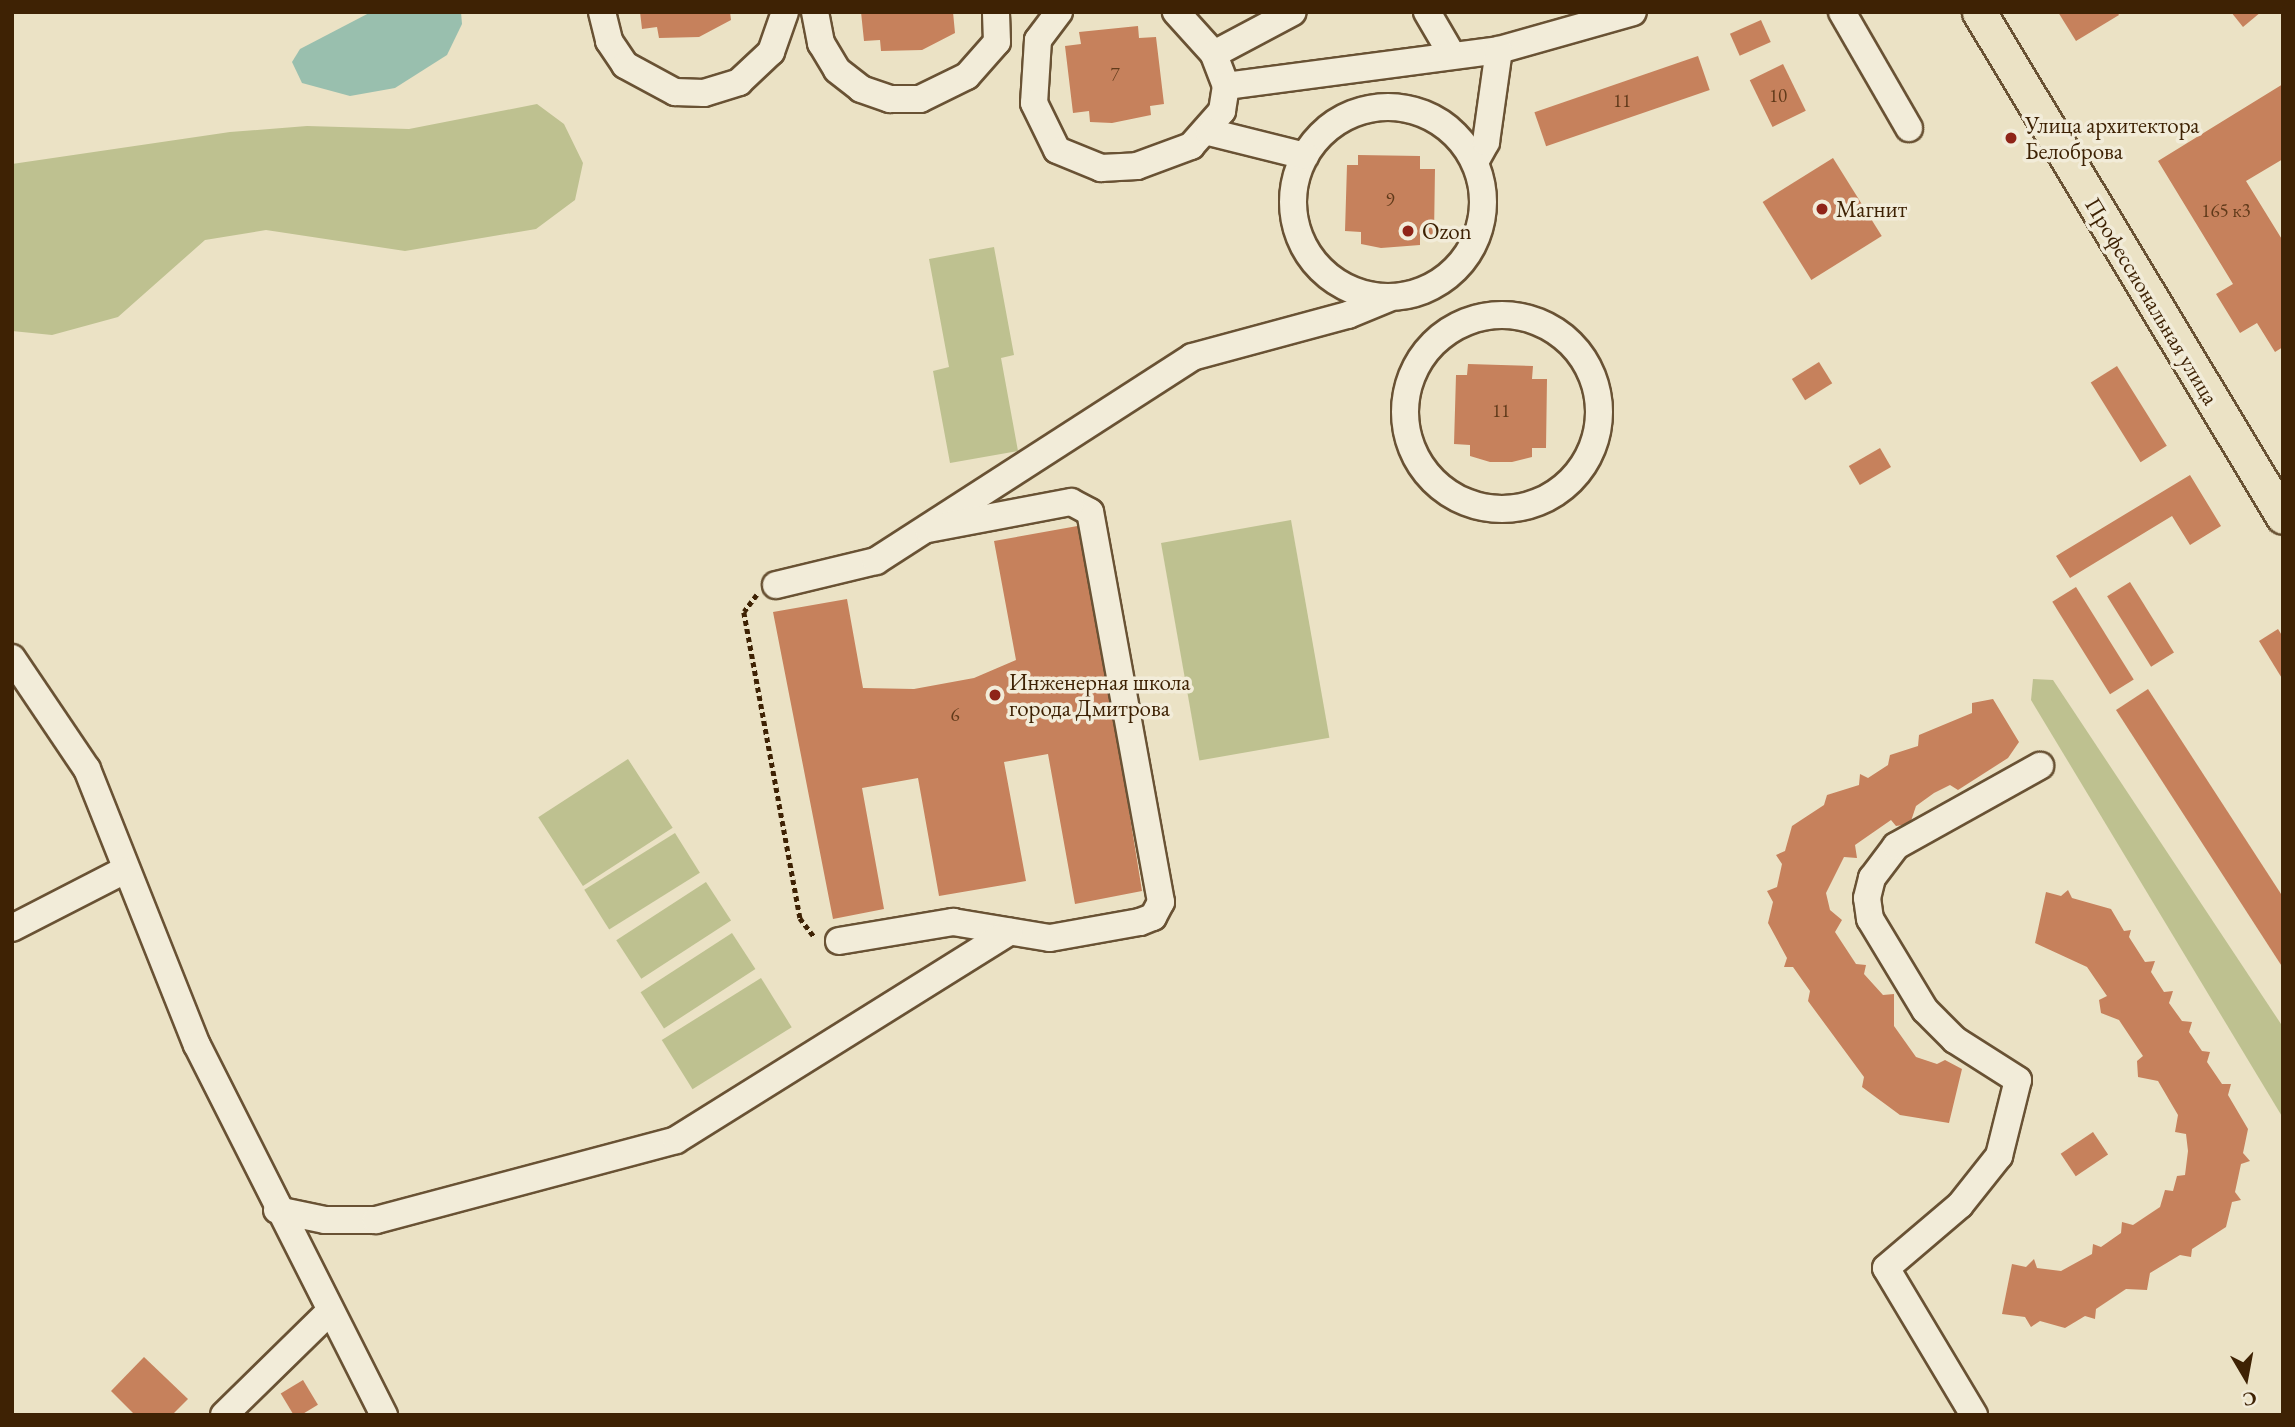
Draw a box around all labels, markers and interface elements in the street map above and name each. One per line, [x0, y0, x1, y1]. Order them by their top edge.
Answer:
house number: 7 [1110, 64, 1120, 86]
house number: 10 [1769, 85, 1787, 107]
house number: 11 [1613, 90, 1631, 112]
place label: Улица архитектора Белоброва [2025, 111, 2199, 165]
marker: Улица архитектора Белоброва [2003, 130, 2019, 146]
house number: 9 [1385, 189, 1395, 211]
street label: Профессиональная улица [2079, 192, 2225, 410]
place label: Магнит [1836, 195, 1907, 223]
house number: 165 к3 [2201, 200, 2251, 222]
marker: Магнит [1814, 201, 1830, 217]
place label: Ozon [1422, 217, 1472, 245]
marker: Ozon [1400, 223, 1416, 239]
house number: 11 [1492, 400, 1510, 422]
place label: Инженерная школа города Дмитрова [1009, 668, 1191, 722]
marker: Инженерная школа города Дмитрова [987, 687, 1003, 703]
house number: 6 [950, 704, 960, 726]
north arrow [2211, 1343, 2281, 1413]
text: С [2241, 1386, 2259, 1413]

